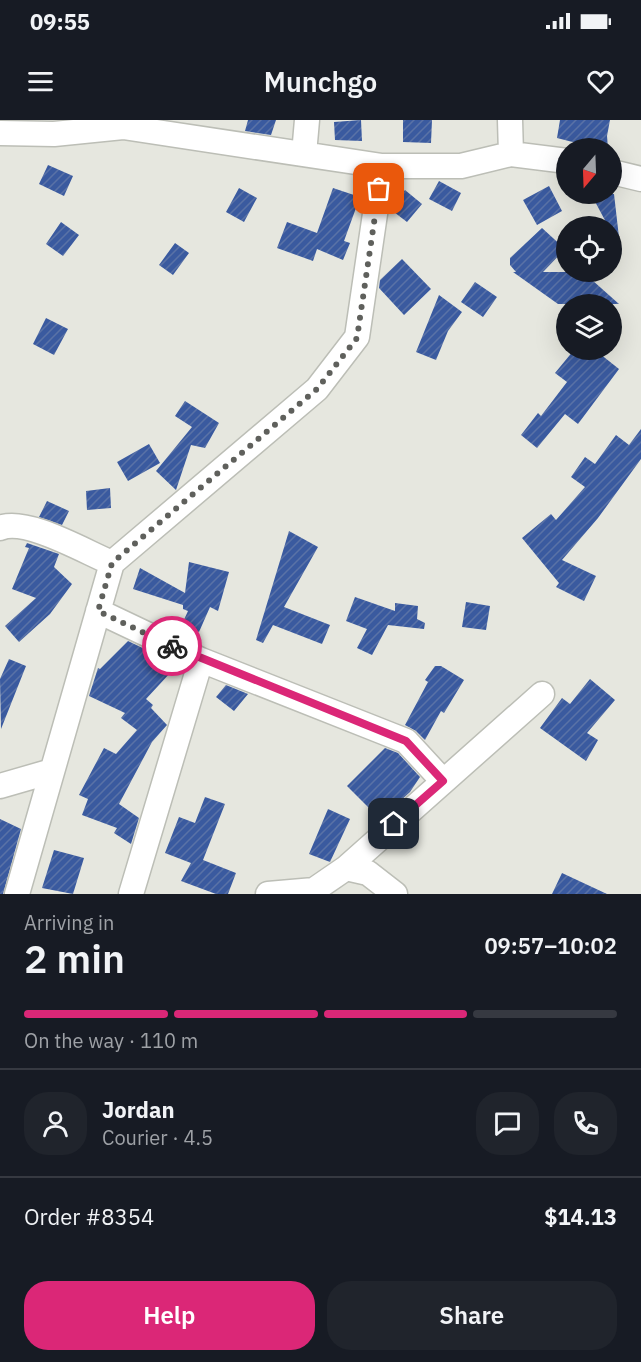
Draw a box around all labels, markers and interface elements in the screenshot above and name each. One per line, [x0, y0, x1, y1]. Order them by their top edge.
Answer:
text: 09:55 [30, 7, 90, 36]
text: Munchgo [264, 64, 377, 99]
icon: menu [24, 65, 57, 98]
icon: heart [584, 65, 617, 98]
north arrow [556, 138, 622, 204]
map controls [556, 138, 622, 360]
pin [353, 163, 404, 214]
icon: bag [362, 172, 395, 205]
button: locate [556, 216, 622, 282]
button: layers [556, 294, 622, 360]
courier [142, 616, 202, 676]
icon: bike [156, 630, 189, 663]
pin [368, 798, 419, 849]
icon: home [377, 807, 410, 840]
text: Arriving in [24, 909, 114, 936]
text: 09:57–10:02 [484, 931, 617, 960]
text: 2 min [24, 933, 125, 984]
text: On the way · 110 m [24, 1027, 198, 1054]
button: person [24, 1092, 87, 1155]
button: chat [476, 1092, 539, 1155]
button: phone [554, 1092, 617, 1155]
text: Jordan [102, 1095, 175, 1124]
text: Courier · 4.5 [102, 1124, 213, 1151]
text: Order #8354 [24, 1202, 154, 1231]
text: $14.13 [544, 1202, 617, 1231]
button: Help [24, 1281, 315, 1350]
button: Share [327, 1281, 617, 1350]

